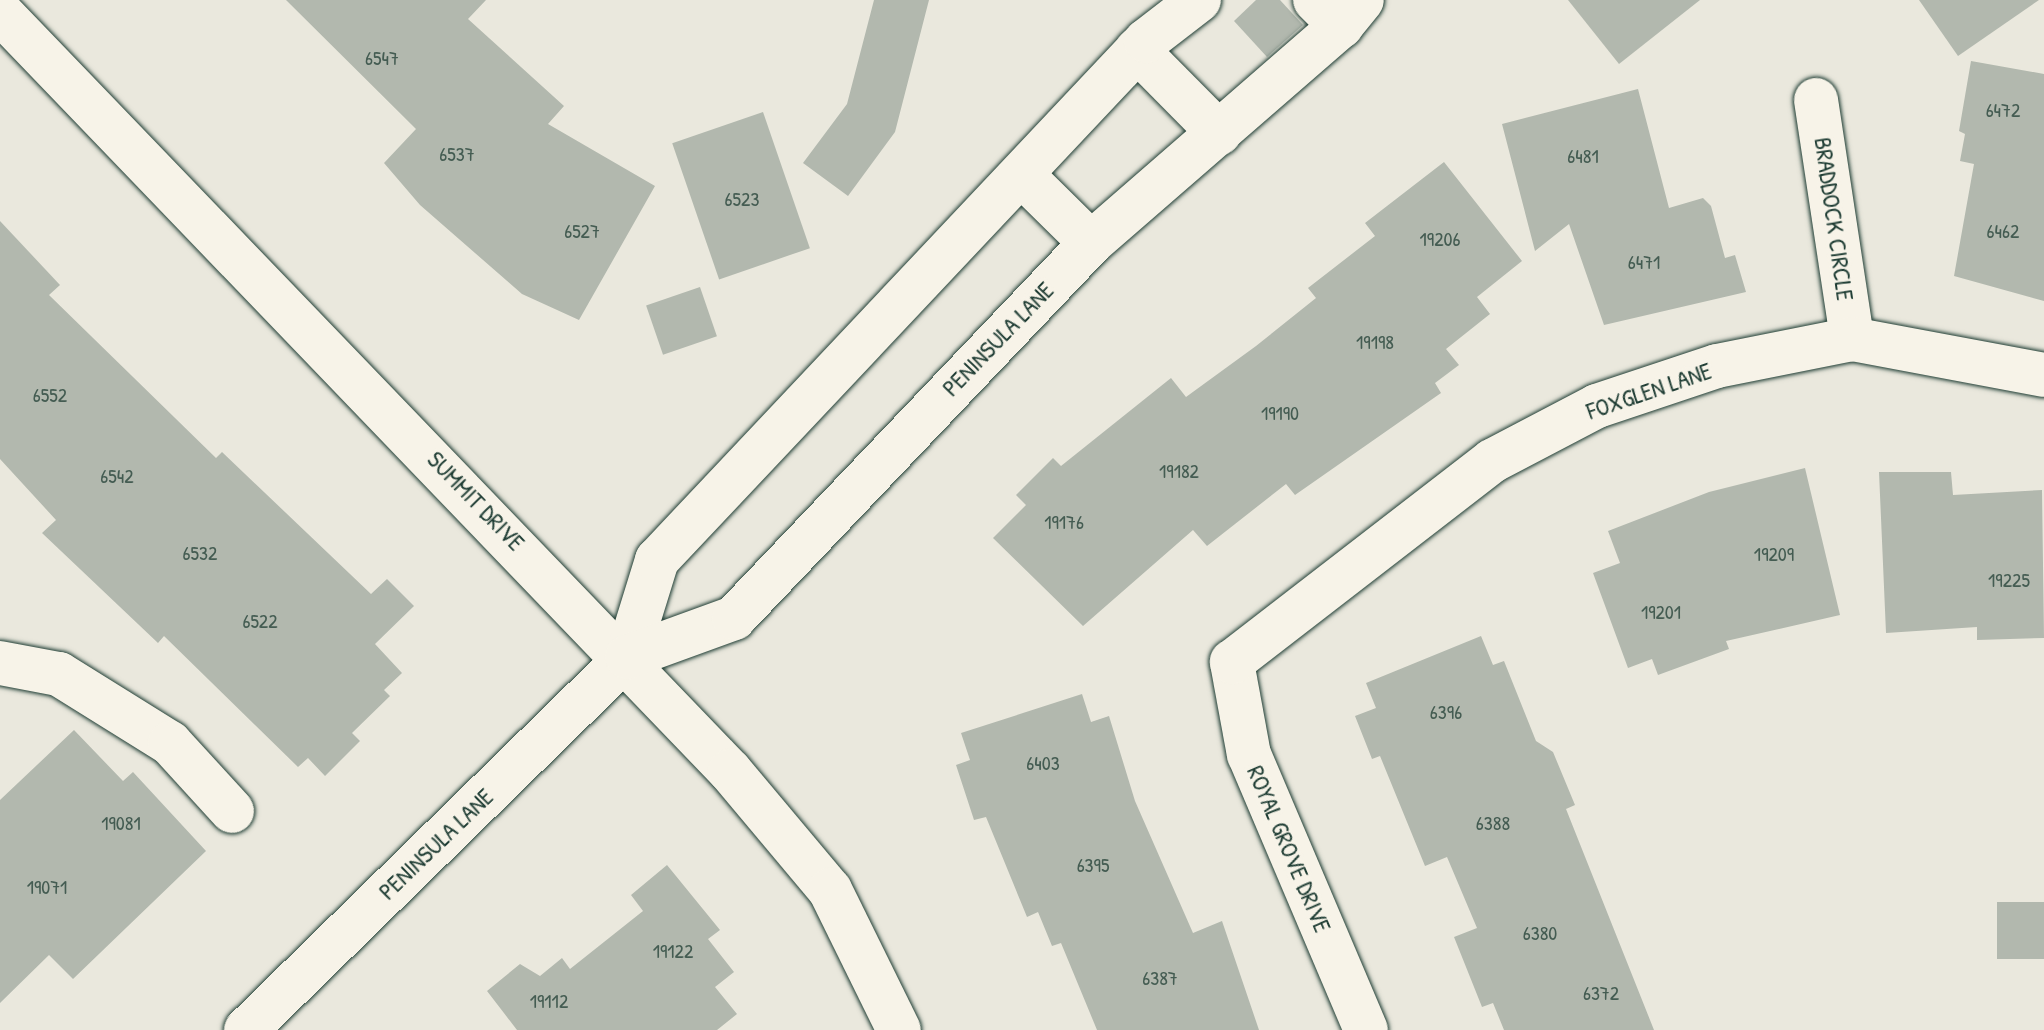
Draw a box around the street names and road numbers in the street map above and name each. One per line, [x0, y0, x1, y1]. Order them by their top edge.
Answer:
street label: BRADDOCK CIRCLE [1808, 136, 1860, 302]
street label: PENINSULA LANE [936, 276, 1060, 402]
street label: FOXGLEN LANE [1583, 356, 1715, 426]
street label: SUMMIT DRIVE [421, 445, 531, 557]
street label: ROYAL GROVE DRIVE [1241, 761, 1337, 937]
street label: PENINSULA LANE [373, 782, 499, 906]

